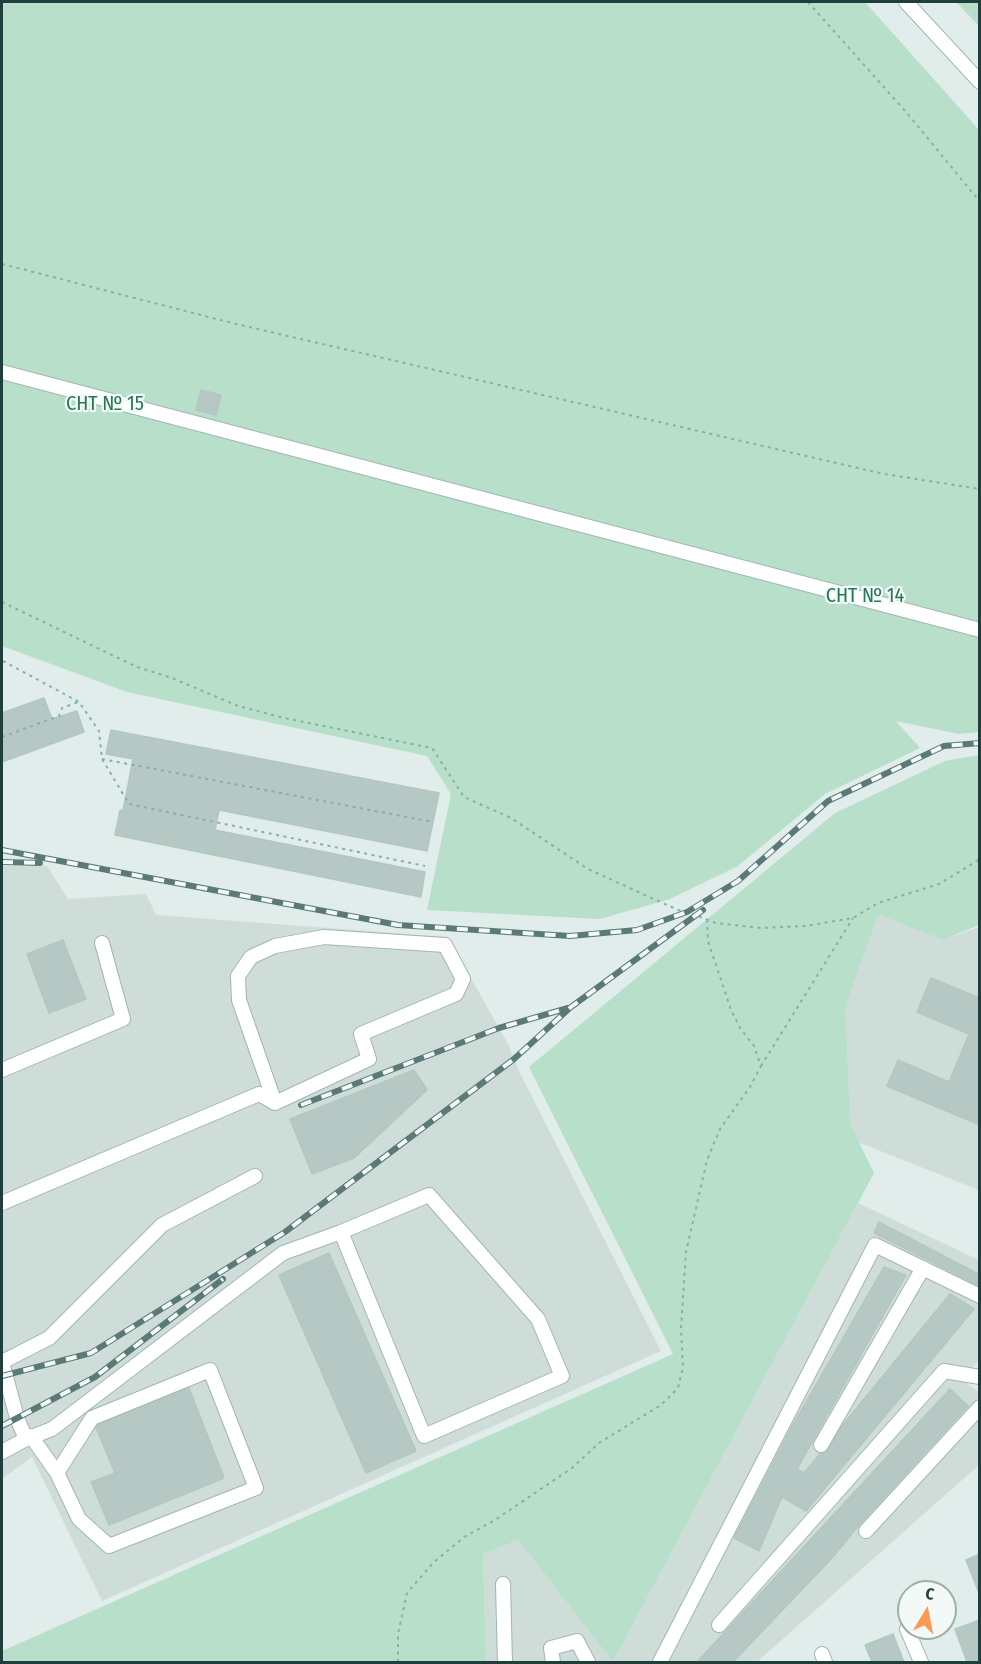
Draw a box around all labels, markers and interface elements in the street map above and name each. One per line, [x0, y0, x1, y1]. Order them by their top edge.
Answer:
park label: СНТ № 15 [66, 392, 144, 416]
park label: СНТ № 14 [826, 584, 904, 608]
north arrow [897, 1580, 957, 1640]
text: С [924, 1584, 936, 1604]

